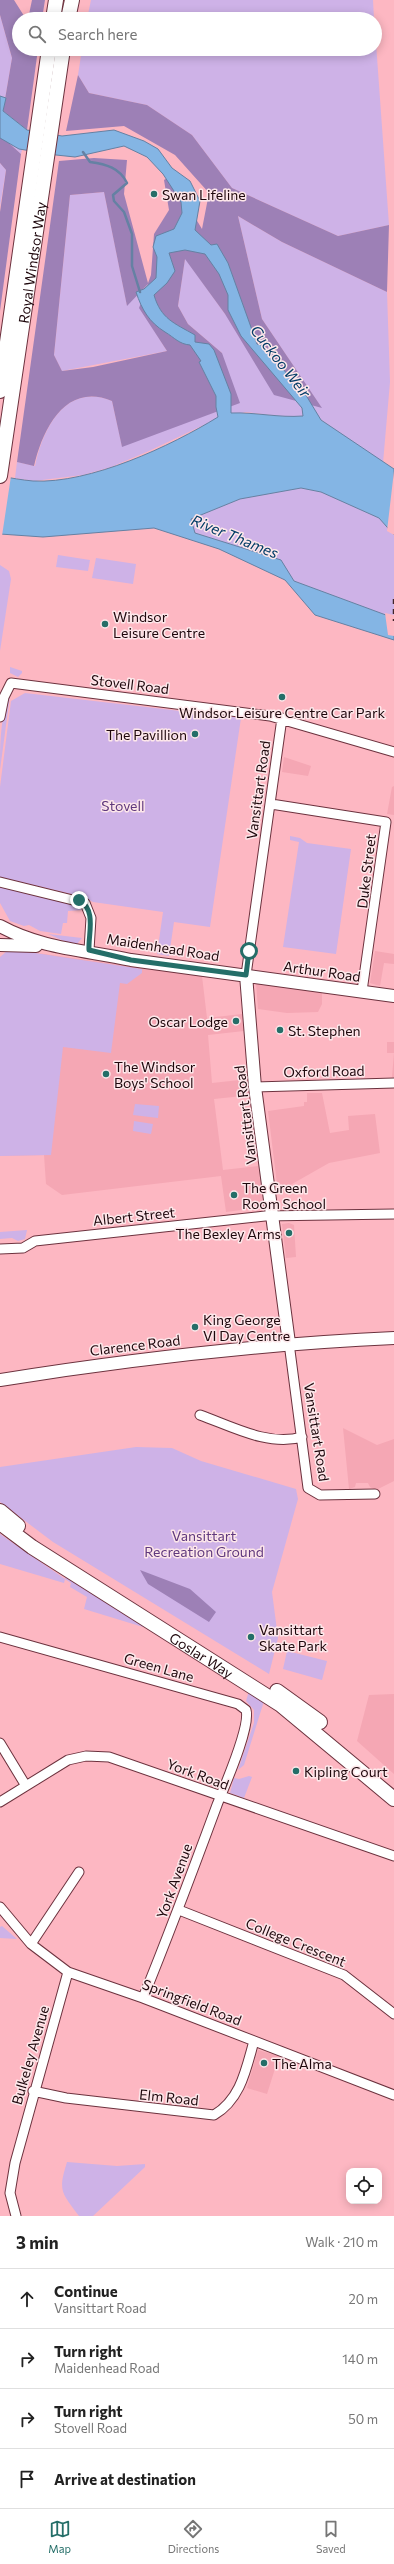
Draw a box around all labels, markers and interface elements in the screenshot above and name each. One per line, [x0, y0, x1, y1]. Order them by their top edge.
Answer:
search box [12, 12, 382, 56]
icon: search [26, 23, 48, 45]
text: Search here [58, 25, 137, 43]
place label: Swan Lifeline [162, 186, 246, 203]
marker: Swan Lifeline [149, 189, 159, 199]
street label: Royal Windsor Way [14, 200, 49, 324]
water label: Cuckoo Weir [247, 321, 315, 402]
water label: River Thames [189, 510, 281, 562]
place label: Windsor Leisure Centre [113, 608, 205, 641]
marker: Windsor Leisure Centre [100, 619, 110, 629]
street label: Stovell Road [90, 671, 170, 697]
marker: Windsor Leisure Centre Car Park [277, 692, 287, 702]
place label: Windsor Leisure Centre Car Park [179, 704, 386, 721]
place label: The Pavillion [106, 726, 187, 743]
marker: The Pavillion [190, 729, 200, 739]
street label: Vansittart Road [243, 739, 273, 841]
park label: Stovell [101, 797, 145, 814]
street label: Duke Street [353, 832, 379, 909]
route end [70, 891, 88, 909]
street label: Maidenhead Road [105, 930, 221, 964]
route start [240, 942, 258, 960]
street label: Arthur Road [282, 957, 362, 985]
place label: Oscar Lodge [148, 1013, 228, 1030]
marker: Oscar Lodge [231, 1016, 241, 1026]
place label: St. Stephen [288, 1022, 361, 1039]
marker: St. Stephen [275, 1025, 285, 1035]
place label: The Windsor Boys' School [114, 1058, 196, 1091]
street label: Oxford Road [283, 1062, 365, 1080]
street label: Vansittart Road [230, 1064, 260, 1166]
marker: The Windsor Boys' School [101, 1069, 111, 1079]
place label: The Green Room School [242, 1179, 326, 1212]
marker: The Green Room School [229, 1190, 239, 1200]
street label: Albert Street [92, 1203, 176, 1229]
place label: The Bexley Arms [176, 1225, 281, 1242]
marker: The Bexley Arms [284, 1228, 294, 1238]
place label: King George VI Day Centre [203, 1311, 290, 1344]
marker: King George VI Day Centre [190, 1322, 200, 1332]
street label: Clarence Road [89, 1331, 181, 1359]
street label: Vansittart Road [301, 1381, 333, 1483]
park label: Vansittart Recreation Ground [144, 1527, 264, 1560]
place label: Vansittart Skate Park [259, 1621, 328, 1654]
street label: Goslar Way [167, 1628, 237, 1681]
marker: Vansittart Skate Park [246, 1632, 256, 1642]
street label: Green Lane [122, 1649, 196, 1685]
street label: York Road [165, 1755, 231, 1793]
place label: Kipling Court [304, 1763, 388, 1780]
marker: Kipling Court [291, 1766, 301, 1776]
street label: York Avenue [153, 1841, 195, 1921]
street label: College Crescent [243, 1914, 349, 1970]
street label: Springfield Road [140, 1975, 244, 2029]
street label: Bulkeley Avenue [8, 2003, 52, 2107]
place label: The Alma [272, 2055, 332, 2072]
marker: The Alma [259, 2058, 269, 2068]
street label: Elm Road [139, 2085, 199, 2109]
map controls [346, 2168, 382, 2204]
button: locate [346, 2168, 382, 2204]
text: 3 min [16, 2232, 59, 2253]
text: Walk · 210 m [305, 2234, 378, 2250]
text: Continue [54, 2282, 118, 2300]
icon: ahead [16, 2288, 38, 2310]
text: 20 m [349, 2291, 378, 2307]
text: Vansittart Road [54, 2300, 147, 2316]
text: Turn right [54, 2342, 123, 2360]
icon: right [16, 2348, 38, 2370]
text: 140 m [342, 2351, 378, 2367]
text: Maidenhead Road [54, 2360, 160, 2376]
text: Turn right [54, 2402, 123, 2420]
icon: right [16, 2408, 38, 2430]
text: 50 m [348, 2411, 378, 2427]
text: Stovell Road [54, 2420, 127, 2436]
icon: arrive [16, 2468, 38, 2490]
text: Arrive at destination [54, 2470, 196, 2488]
tab: Map [48, 2518, 71, 2555]
tab: Directions [168, 2518, 219, 2555]
tab: Saved [316, 2518, 346, 2555]

